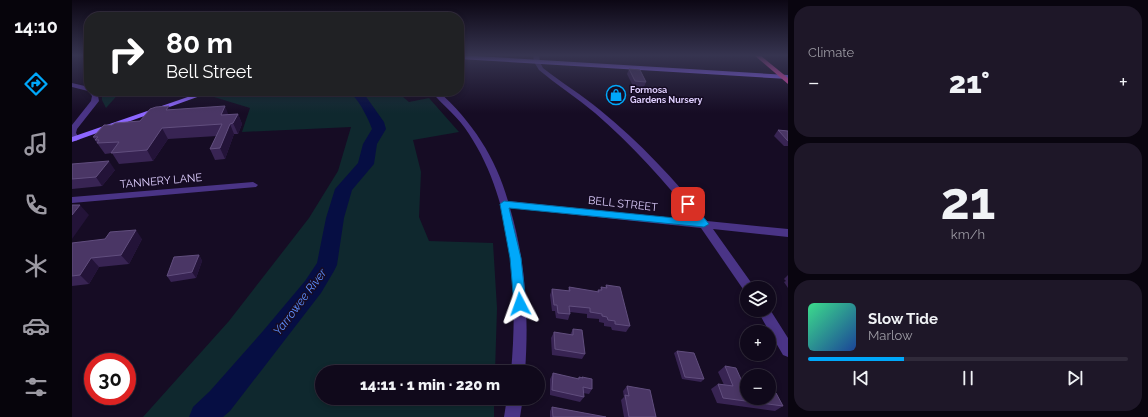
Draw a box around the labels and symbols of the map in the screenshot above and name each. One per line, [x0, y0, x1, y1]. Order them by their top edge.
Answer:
shop icon: Formosa Gardens Nursery [605, 84, 627, 106]
place label: Formosa Gardens Nursery [630, 85, 703, 105]
street label: TANNERY LANE [119, 171, 203, 191]
pin [671, 187, 705, 221]
street label: BELL STREET [588, 194, 659, 214]
water label: Yarrowee River [271, 265, 330, 338]
position arrow [499, 283, 541, 325]
speed limit sign: 30 [84, 353, 136, 405]

